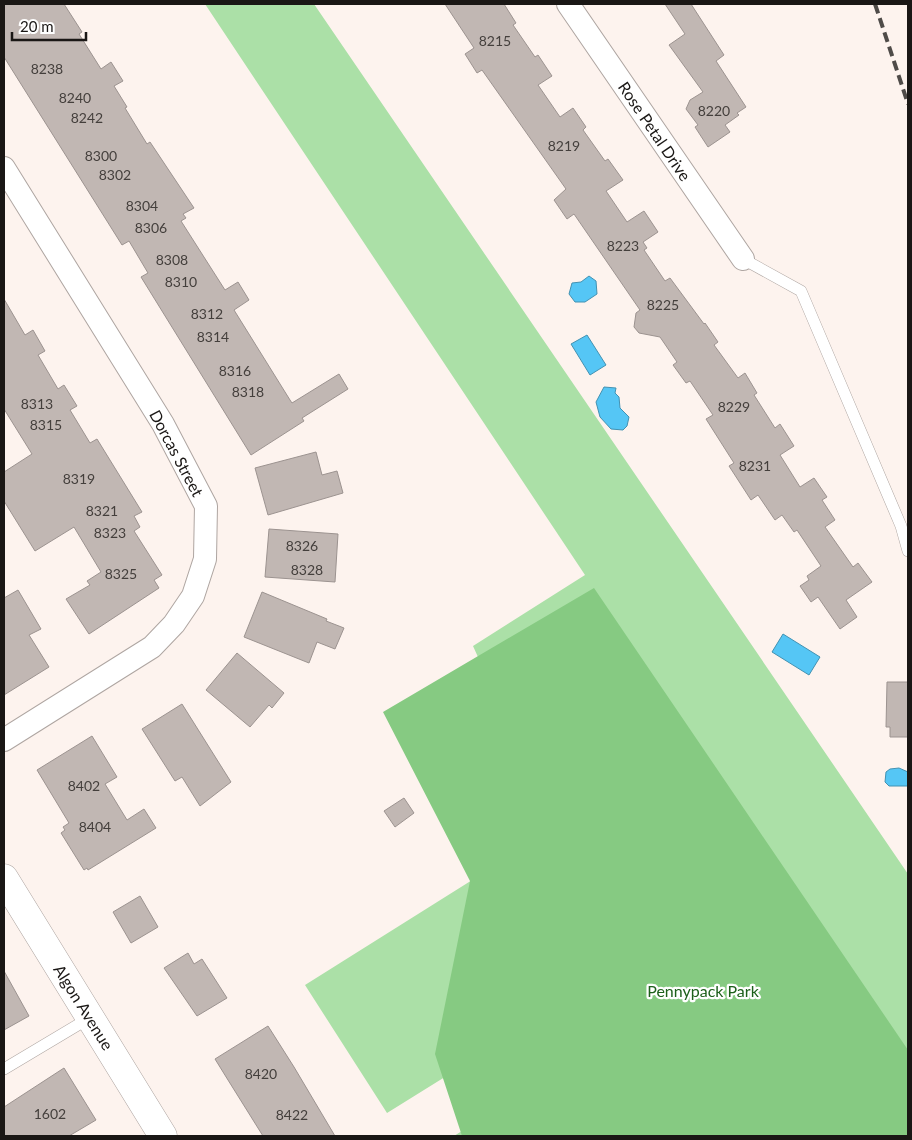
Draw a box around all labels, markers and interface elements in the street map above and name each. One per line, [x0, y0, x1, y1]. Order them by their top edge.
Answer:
scale bar [12, 10, 86, 42]
text: 20 m [20, 17, 54, 35]
house number: 8215 [479, 32, 511, 49]
house number: 8238 [31, 60, 63, 77]
street label: Rose Petal Drive [615, 78, 695, 184]
house number: 8240 [59, 89, 91, 106]
house number: 8220 [698, 102, 730, 119]
house number: 8242 [71, 109, 103, 126]
house number: 8219 [548, 137, 580, 154]
house number: 8300 [85, 147, 117, 164]
house number: 8302 [99, 166, 131, 183]
house number: 8304 [126, 197, 158, 214]
house number: 8306 [135, 219, 167, 236]
house number: 8223 [607, 237, 639, 254]
house number: 8308 [156, 251, 188, 268]
house number: 8310 [165, 273, 197, 290]
house number: 8225 [647, 296, 679, 313]
house number: 8312 [191, 305, 223, 322]
house number: 8314 [197, 328, 229, 345]
house number: 8316 [219, 362, 251, 379]
house number: 8318 [232, 383, 264, 400]
house number: 8313 [21, 395, 53, 412]
house number: 8229 [718, 398, 750, 415]
street label: Dorcas Street [146, 406, 208, 500]
house number: 8315 [30, 416, 62, 433]
house number: 8231 [739, 457, 771, 474]
house number: 8319 [63, 470, 95, 487]
house number: 8321 [86, 502, 118, 519]
house number: 8323 [94, 524, 126, 541]
house number: 8326 [286, 537, 318, 554]
house number: 8328 [291, 561, 323, 578]
house number: 8325 [105, 565, 137, 582]
house number: 8402 [68, 777, 100, 794]
house number: 8404 [79, 818, 111, 835]
street label: Algon Avenue [50, 961, 118, 1053]
park label: Pennypack Park [647, 981, 760, 1000]
house number: 8420 [245, 1065, 277, 1082]
house number: 1602 [34, 1105, 66, 1122]
house number: 8422 [276, 1106, 308, 1123]

